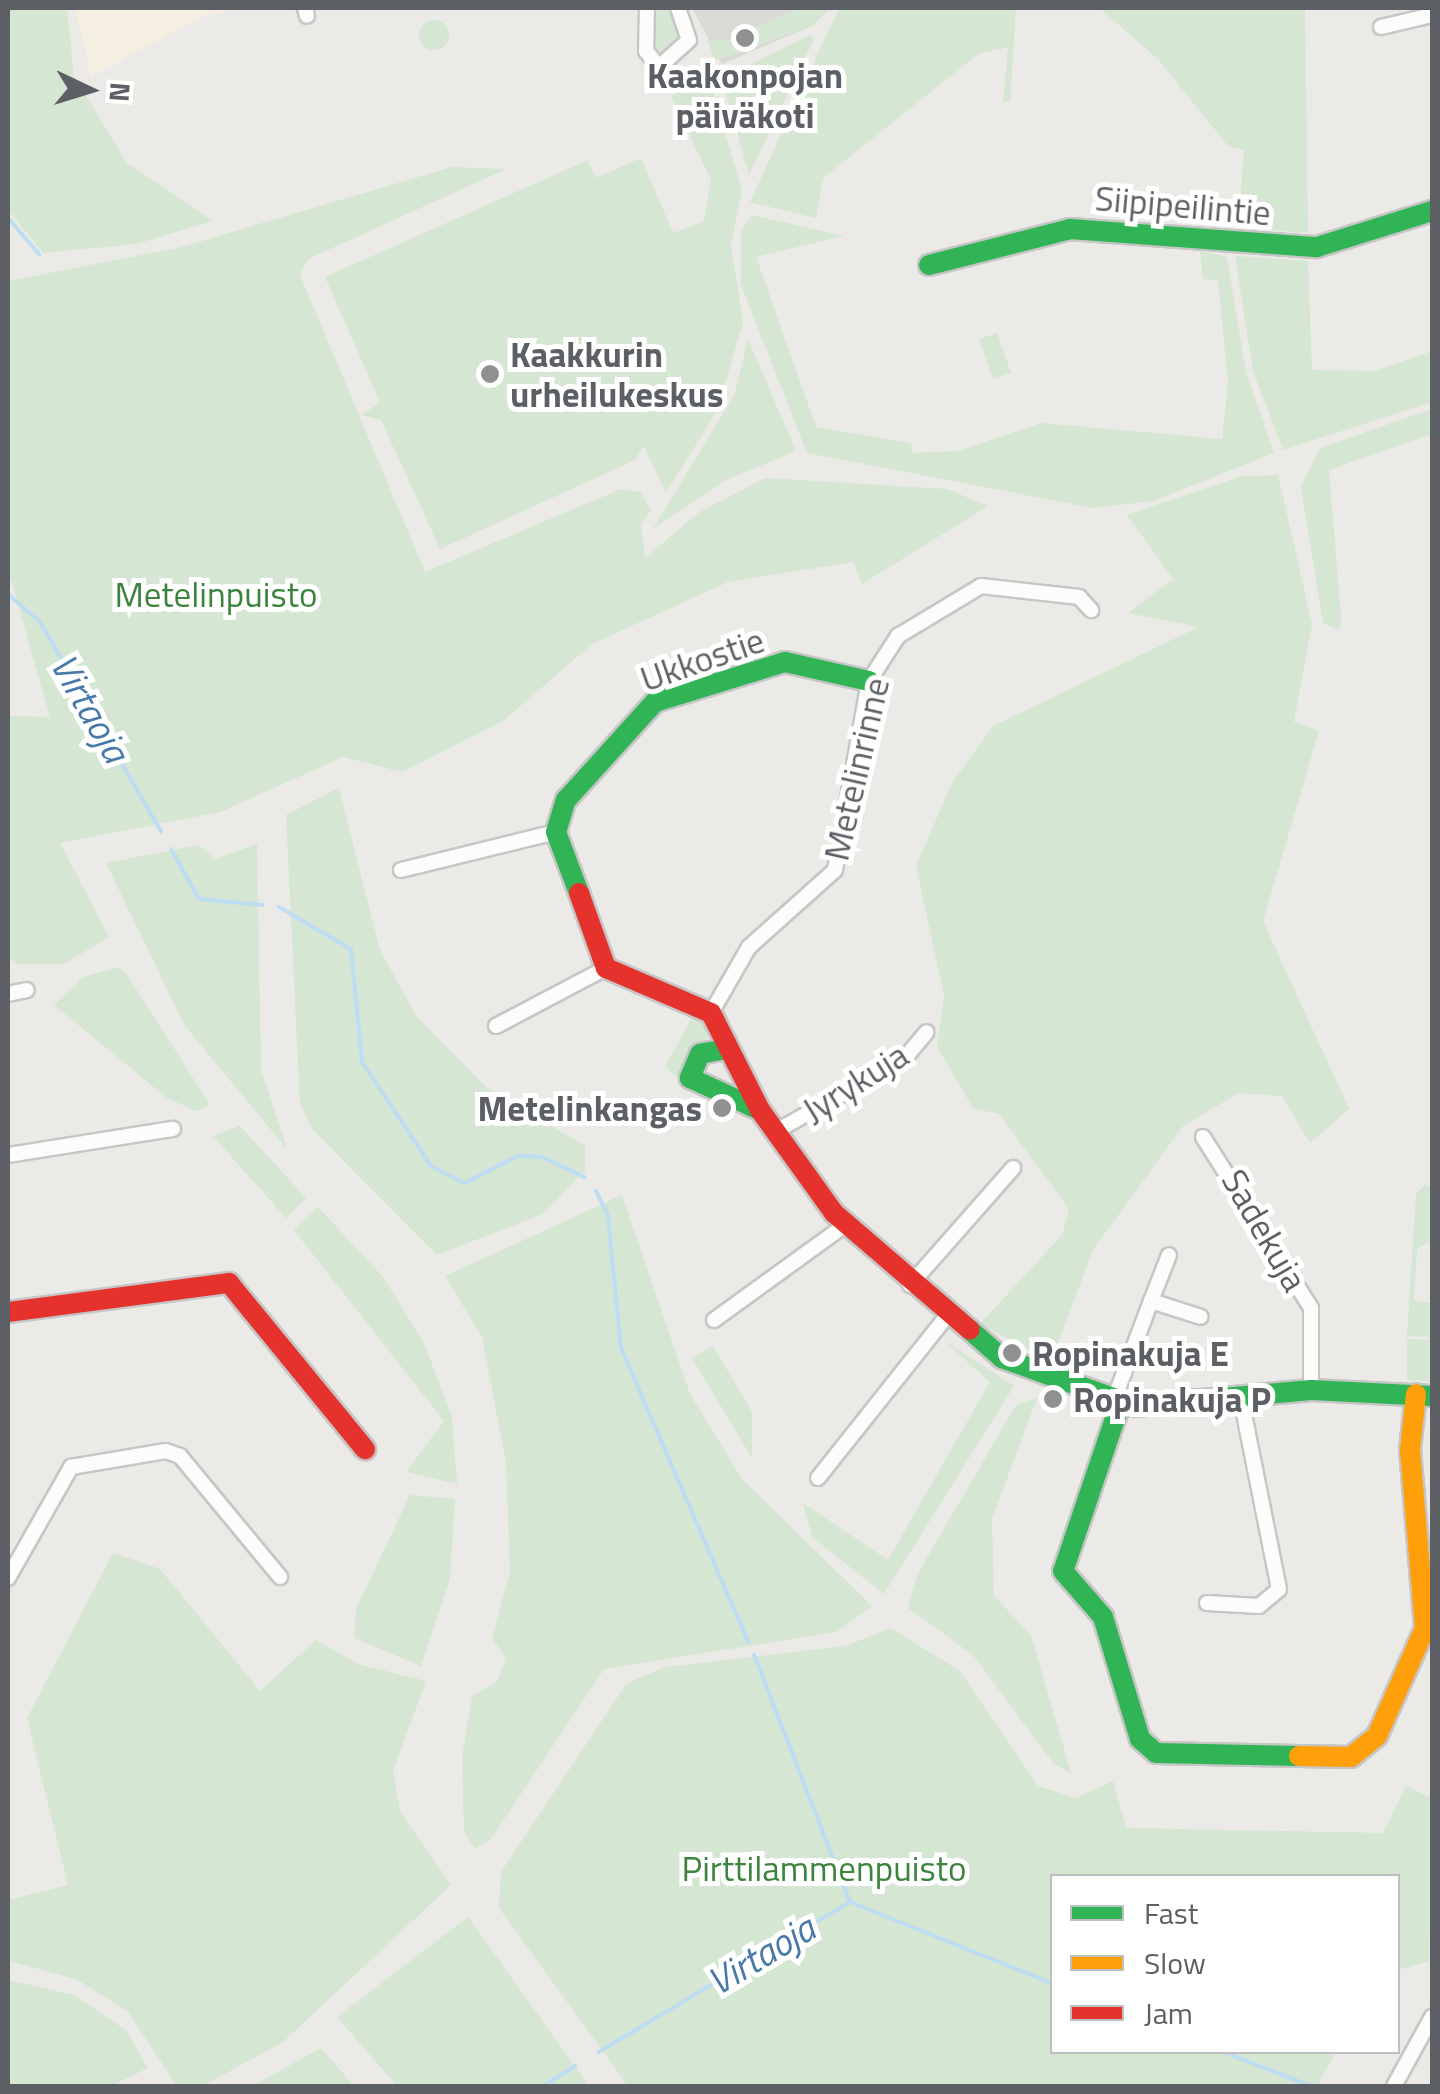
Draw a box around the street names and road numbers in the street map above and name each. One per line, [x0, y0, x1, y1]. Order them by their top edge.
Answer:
street label: Siipipeilintie [1093, 176, 1273, 234]
street label: Ukkostie [635, 618, 769, 700]
street label: Metelinrinne [815, 673, 897, 865]
street label: Jyrykuja [794, 1033, 916, 1131]
street label: Sadekuja [1214, 1162, 1316, 1298]

